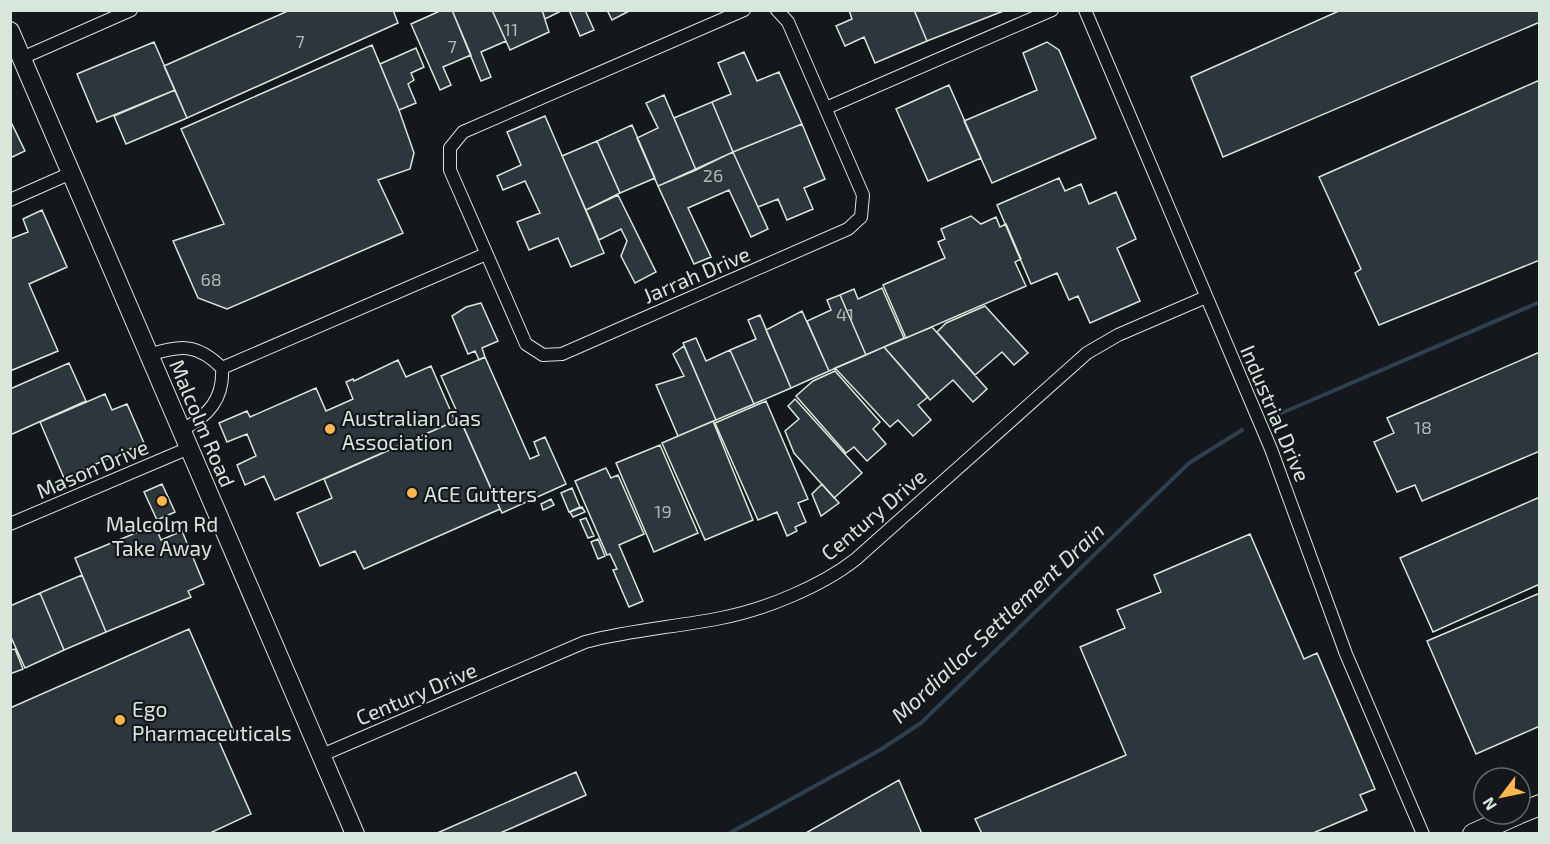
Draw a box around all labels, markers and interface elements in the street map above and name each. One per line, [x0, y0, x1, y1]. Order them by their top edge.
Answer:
house number: 11 [504, 18, 518, 40]
house number: 7 [295, 30, 305, 52]
house number: 7 [447, 35, 457, 57]
house number: 26 [703, 164, 723, 186]
street label: Jarrah Drive [639, 240, 753, 308]
house number: 68 [200, 268, 222, 290]
house number: 41 [836, 303, 854, 325]
street label: Industrial Drive [1236, 341, 1316, 485]
street label: Malcolm Road [165, 356, 241, 490]
place label: Australian Gas Association [342, 405, 481, 454]
house number: 18 [1414, 416, 1432, 438]
marker: Australian Gas Association [323, 422, 337, 436]
street label: Mason Drive [32, 433, 152, 503]
street label: Century Drive [816, 463, 930, 565]
place label: ACE Gutters [424, 481, 537, 506]
marker: ACE Gutters [405, 486, 419, 500]
marker: Malcolm Rd Take Away [155, 494, 169, 508]
house number: 19 [654, 500, 672, 522]
place label: Malcolm Rd Take Away [106, 511, 218, 560]
water label: Mordialloc Settlement Drain [885, 517, 1109, 727]
street label: Century Drive [352, 656, 480, 730]
place label: Ego Pharmaceuticals [132, 696, 292, 745]
marker: Ego Pharmaceuticals [113, 713, 127, 727]
north arrow [1472, 766, 1532, 826]
text: N [1478, 794, 1500, 814]

